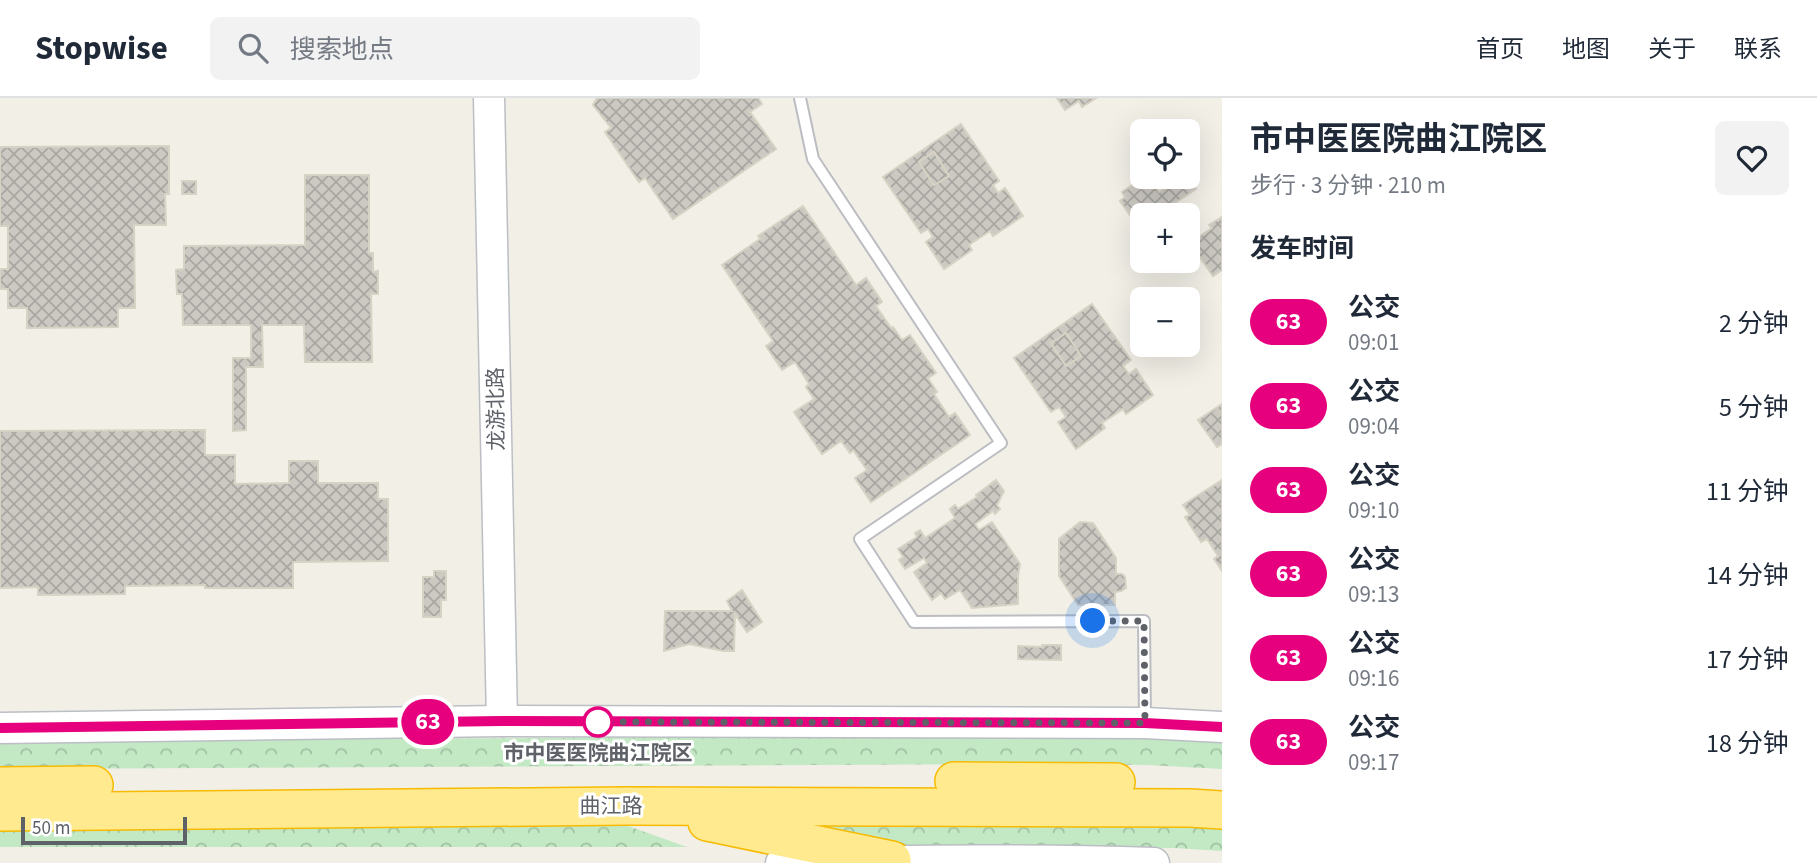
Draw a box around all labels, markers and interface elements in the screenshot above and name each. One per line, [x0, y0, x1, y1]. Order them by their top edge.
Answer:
search box [210, 17, 700, 80]
text: Stopwise [35, 25, 168, 72]
icon: search [234, 29, 272, 67]
text: 搜索地点 [290, 31, 394, 68]
text: 首页 [1476, 32, 1524, 67]
text: 地图 [1562, 32, 1610, 67]
text: 关于 [1648, 32, 1696, 67]
text: 联系 [1734, 32, 1782, 67]
text: 市中医医院曲江院区 [1250, 116, 1547, 163]
map controls [1130, 119, 1200, 357]
button: locate [1130, 119, 1200, 189]
button: heart [1715, 121, 1789, 195]
text: 步行 · 3 分钟 · 210 m [1250, 169, 1446, 202]
button: + [1130, 203, 1200, 273]
text: 发车时间 [1250, 230, 1354, 267]
button: − [1130, 287, 1200, 357]
text: 公交 [1348, 289, 1400, 326]
text: 63 [1276, 304, 1301, 339]
text: 2 分钟 [1719, 305, 1789, 342]
text: 09:01 [1348, 326, 1399, 359]
street label: 龙游北路 [480, 367, 512, 451]
text: 公交 [1348, 373, 1400, 410]
text: 63 [1276, 388, 1301, 423]
text: 5 分钟 [1719, 389, 1789, 426]
text: 09:04 [1348, 410, 1399, 443]
text: 公交 [1348, 457, 1400, 494]
text: 63 [1276, 472, 1301, 507]
text: 11 分钟 [1706, 473, 1789, 510]
text: 09:10 [1348, 494, 1399, 527]
text: 公交 [1348, 541, 1400, 578]
text: 63 [1276, 556, 1301, 591]
text: 14 分钟 [1706, 557, 1789, 594]
text: 09:13 [1348, 578, 1399, 611]
your location [1075, 603, 1110, 638]
text: 公交 [1348, 625, 1400, 662]
text: 63 [1276, 640, 1301, 675]
text: 17 分钟 [1706, 641, 1789, 678]
text: 09:16 [1348, 662, 1399, 695]
line badge: 63 [396, 699, 460, 745]
text: 63 [415, 704, 441, 739]
marker: 市中医医院曲江院区 [583, 707, 613, 737]
text: 公交 [1348, 709, 1400, 746]
text: 63 [1276, 724, 1301, 759]
text: 18 分钟 [1706, 725, 1789, 762]
place label: 市中医医院曲江院区 [504, 738, 693, 768]
text: 09:17 [1348, 746, 1399, 779]
street label: 曲江路 [580, 791, 643, 821]
scale bar [21, 814, 187, 846]
text: 50 m [32, 815, 70, 842]

